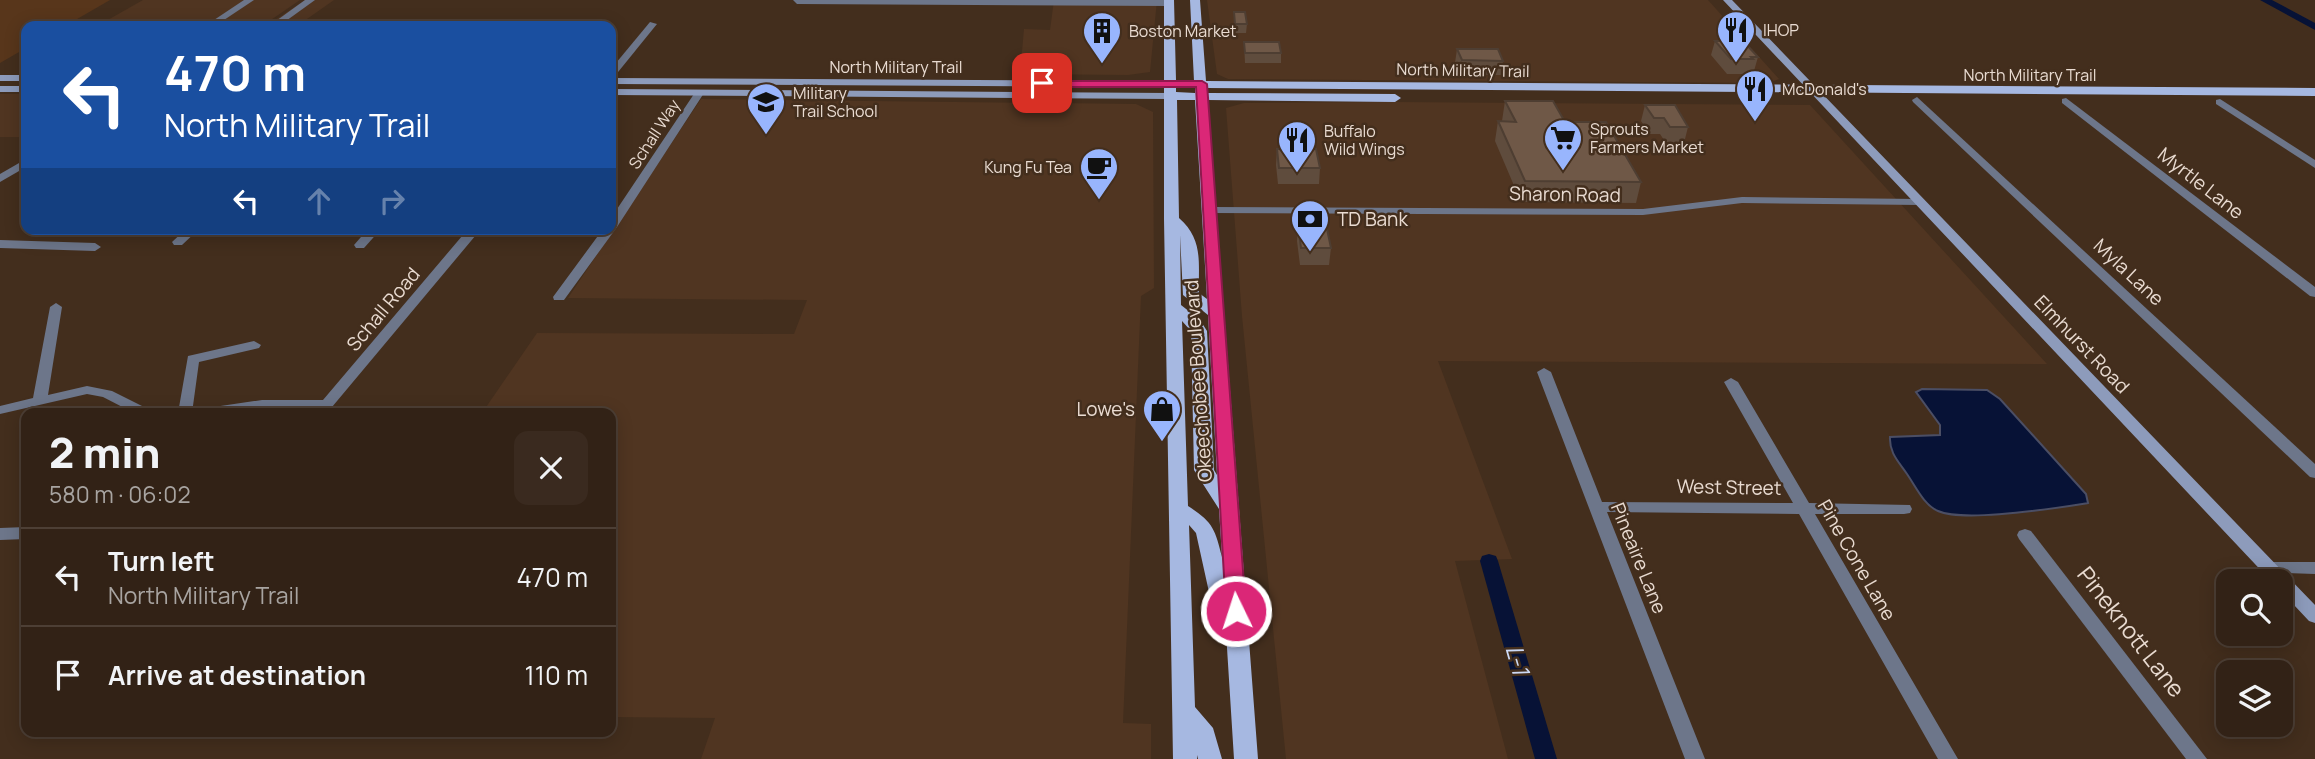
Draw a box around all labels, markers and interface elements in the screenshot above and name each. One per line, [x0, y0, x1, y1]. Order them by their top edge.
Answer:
restaurant icon: IHOP [1715, 9, 1757, 64]
building icon: Boston Market [1081, 10, 1123, 65]
place label: IHOP [1763, 19, 1799, 41]
place label: Boston Market [1129, 20, 1237, 42]
text: 470 m [164, 39, 306, 106]
icon: left [49, 49, 140, 140]
pin [1012, 53, 1072, 113]
street label: North Military Trail [829, 56, 963, 78]
street label: North Military Trail [1396, 58, 1530, 82]
icon: arrive [1023, 64, 1061, 102]
street label: North Military Trail [1963, 64, 2097, 86]
restaurant icon: McDonald's [1734, 68, 1776, 123]
place label: McDonald's [1782, 78, 1867, 100]
school or university icon: Military Trail School [745, 81, 787, 136]
place label: Military Trail School [793, 82, 878, 122]
street label: Schall Way [623, 94, 685, 173]
text: North Military Trail [164, 103, 430, 147]
supermarket icon: Sprouts Farmers Market [1542, 117, 1584, 172]
place label: Sprouts Farmers Market [1590, 118, 1704, 158]
restaurant icon: Buffalo Wild Wings [1276, 119, 1318, 174]
place label: Buffalo Wild Wings [1324, 120, 1405, 160]
street label: Myrtle Lane [2153, 141, 2249, 225]
cafe icon: Kung Fu Tea [1078, 146, 1120, 201]
place label: Kung Fu Tea [984, 156, 1072, 178]
street label: Sharon Road [1509, 180, 1621, 208]
icon: left [227, 182, 265, 220]
icon: ahead [300, 182, 338, 220]
icon: right [373, 182, 411, 220]
bank icon: TD Bank [1289, 198, 1331, 253]
place label: TD Bank [1337, 206, 1408, 232]
street label: Myla Lane [2088, 233, 2170, 311]
street label: Schall Road [340, 262, 426, 356]
street label: Okeechobee Boulevard [1178, 279, 1218, 483]
street label: Elmhurst Road [2029, 289, 2135, 399]
shop icon: Lowe's [1141, 388, 1183, 443]
place label: Lowe's [1077, 396, 1135, 422]
text: 2 min [49, 423, 160, 481]
button: close [514, 431, 588, 505]
street label: West Street [1676, 473, 1782, 501]
text: 580 m · 06:02 [49, 478, 191, 510]
street label: Pine Cone Lane [1812, 495, 1902, 625]
street label: Pineaire Lane [1605, 499, 1673, 617]
text: Turn left [108, 543, 215, 579]
icon: left [49, 558, 87, 596]
text: 470 m [517, 559, 588, 595]
street label: Pineknott Lane [2071, 559, 2193, 704]
map controls [2216, 569, 2293, 737]
button: search [2216, 569, 2293, 646]
position arrow [1199, 574, 1273, 648]
text: North Military Trail [108, 579, 299, 611]
water label: L-1 [1498, 641, 1539, 680]
icon: arrive [49, 656, 87, 694]
text: Arrive at destination [108, 657, 366, 693]
text: 110 m [525, 657, 588, 693]
button: layers [2216, 660, 2293, 737]

